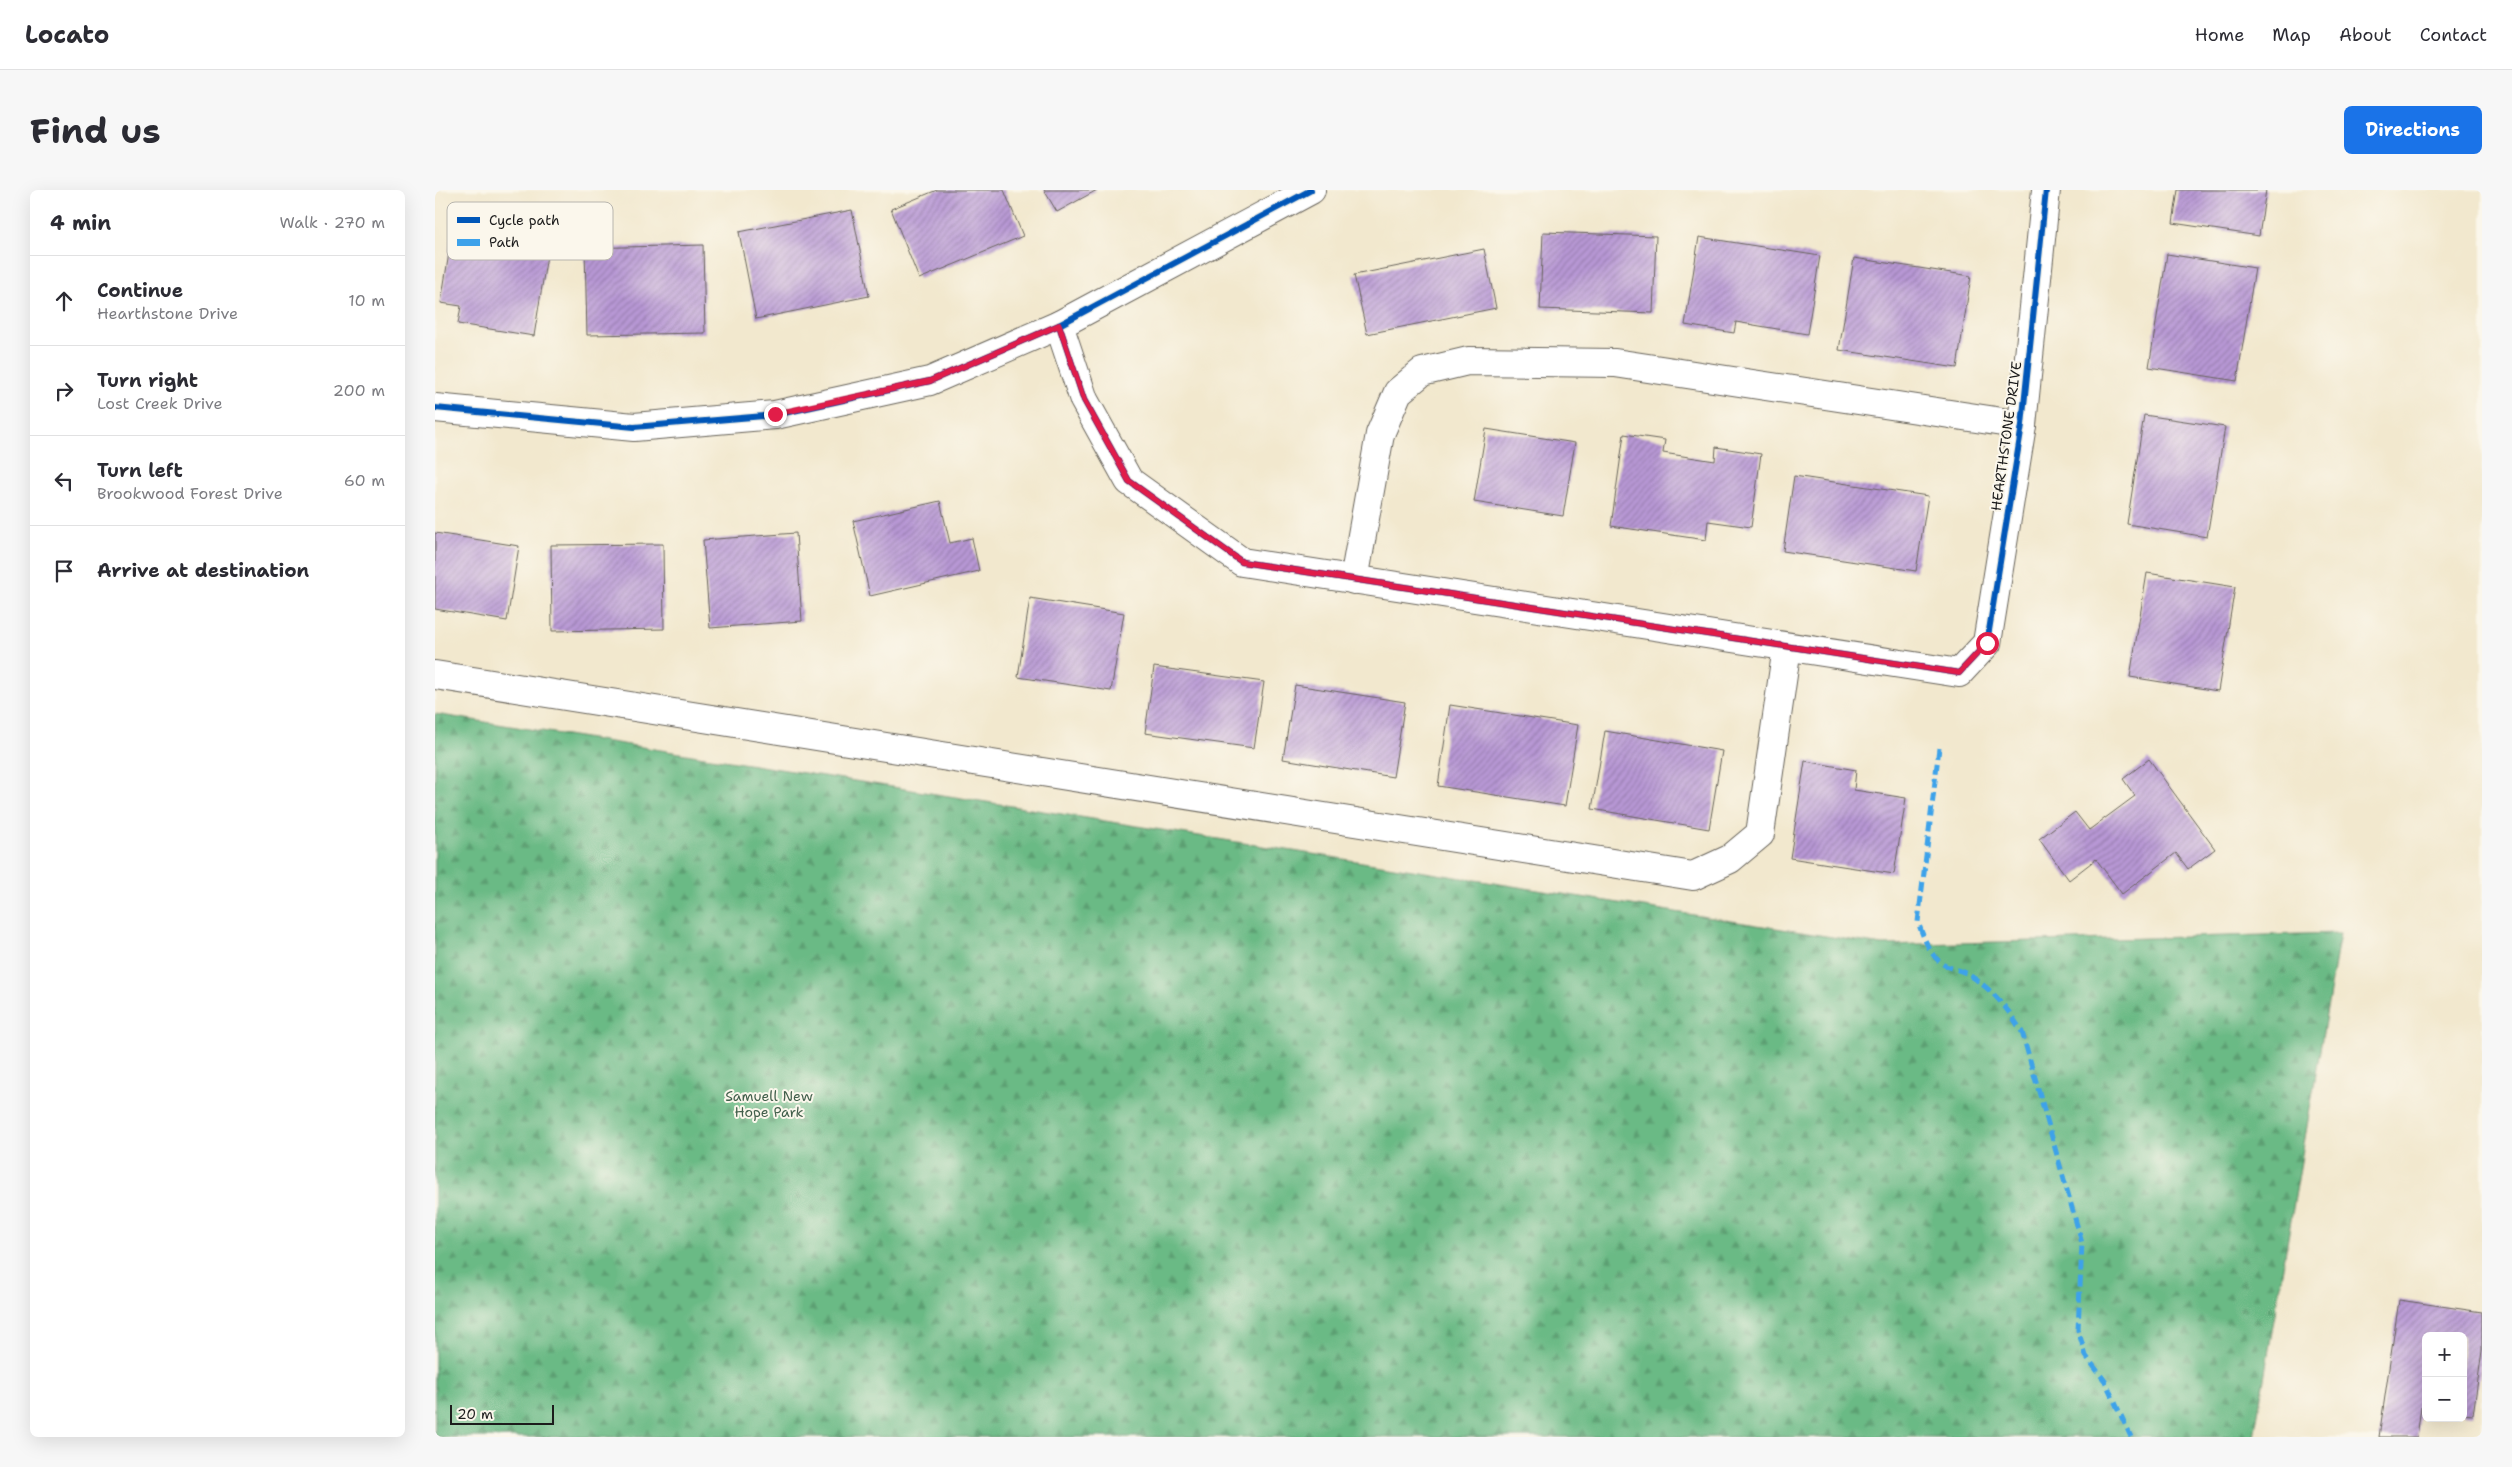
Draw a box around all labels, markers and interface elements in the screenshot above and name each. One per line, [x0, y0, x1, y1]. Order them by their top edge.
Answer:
text: Locato [25, 19, 109, 51]
text: Home [2195, 23, 2244, 47]
text: Map [2272, 23, 2311, 47]
text: About [2339, 23, 2392, 47]
text: Contact [2420, 23, 2487, 47]
button: Directions [2344, 106, 2482, 154]
text: Find us [30, 107, 161, 154]
legend [447, 202, 613, 260]
text: 4 min [50, 209, 111, 237]
text: Cycle path [489, 211, 560, 229]
text: Walk · 270 m [280, 212, 385, 233]
text: Path [489, 233, 520, 251]
text: Continue [97, 278, 183, 303]
icon: ahead [50, 287, 78, 315]
text: 10 m [348, 290, 385, 311]
text: Hearthstone Drive [97, 303, 238, 324]
street label: HEARTHSTONE DRIVE [1987, 360, 2025, 512]
text: Turn right [97, 368, 198, 393]
icon: right [50, 377, 78, 405]
text: 200 m [333, 380, 385, 401]
text: Lost Creek Drive [97, 393, 223, 414]
route end [764, 403, 787, 426]
text: Turn left [97, 458, 183, 483]
icon: left [50, 467, 78, 495]
text: 60 m [344, 470, 385, 491]
text: Brookwood Forest Drive [97, 483, 283, 504]
icon: arrive [50, 557, 78, 585]
text: Arrive at destination [97, 558, 309, 583]
route start [1976, 632, 1999, 655]
park label: Samuell New Hope Park [725, 1087, 813, 1121]
map controls [2422, 1332, 2467, 1422]
button: + [2422, 1332, 2467, 1377]
button: − [2422, 1377, 2467, 1422]
scale bar [450, 1402, 554, 1425]
text: 20 m [457, 1405, 493, 1423]

